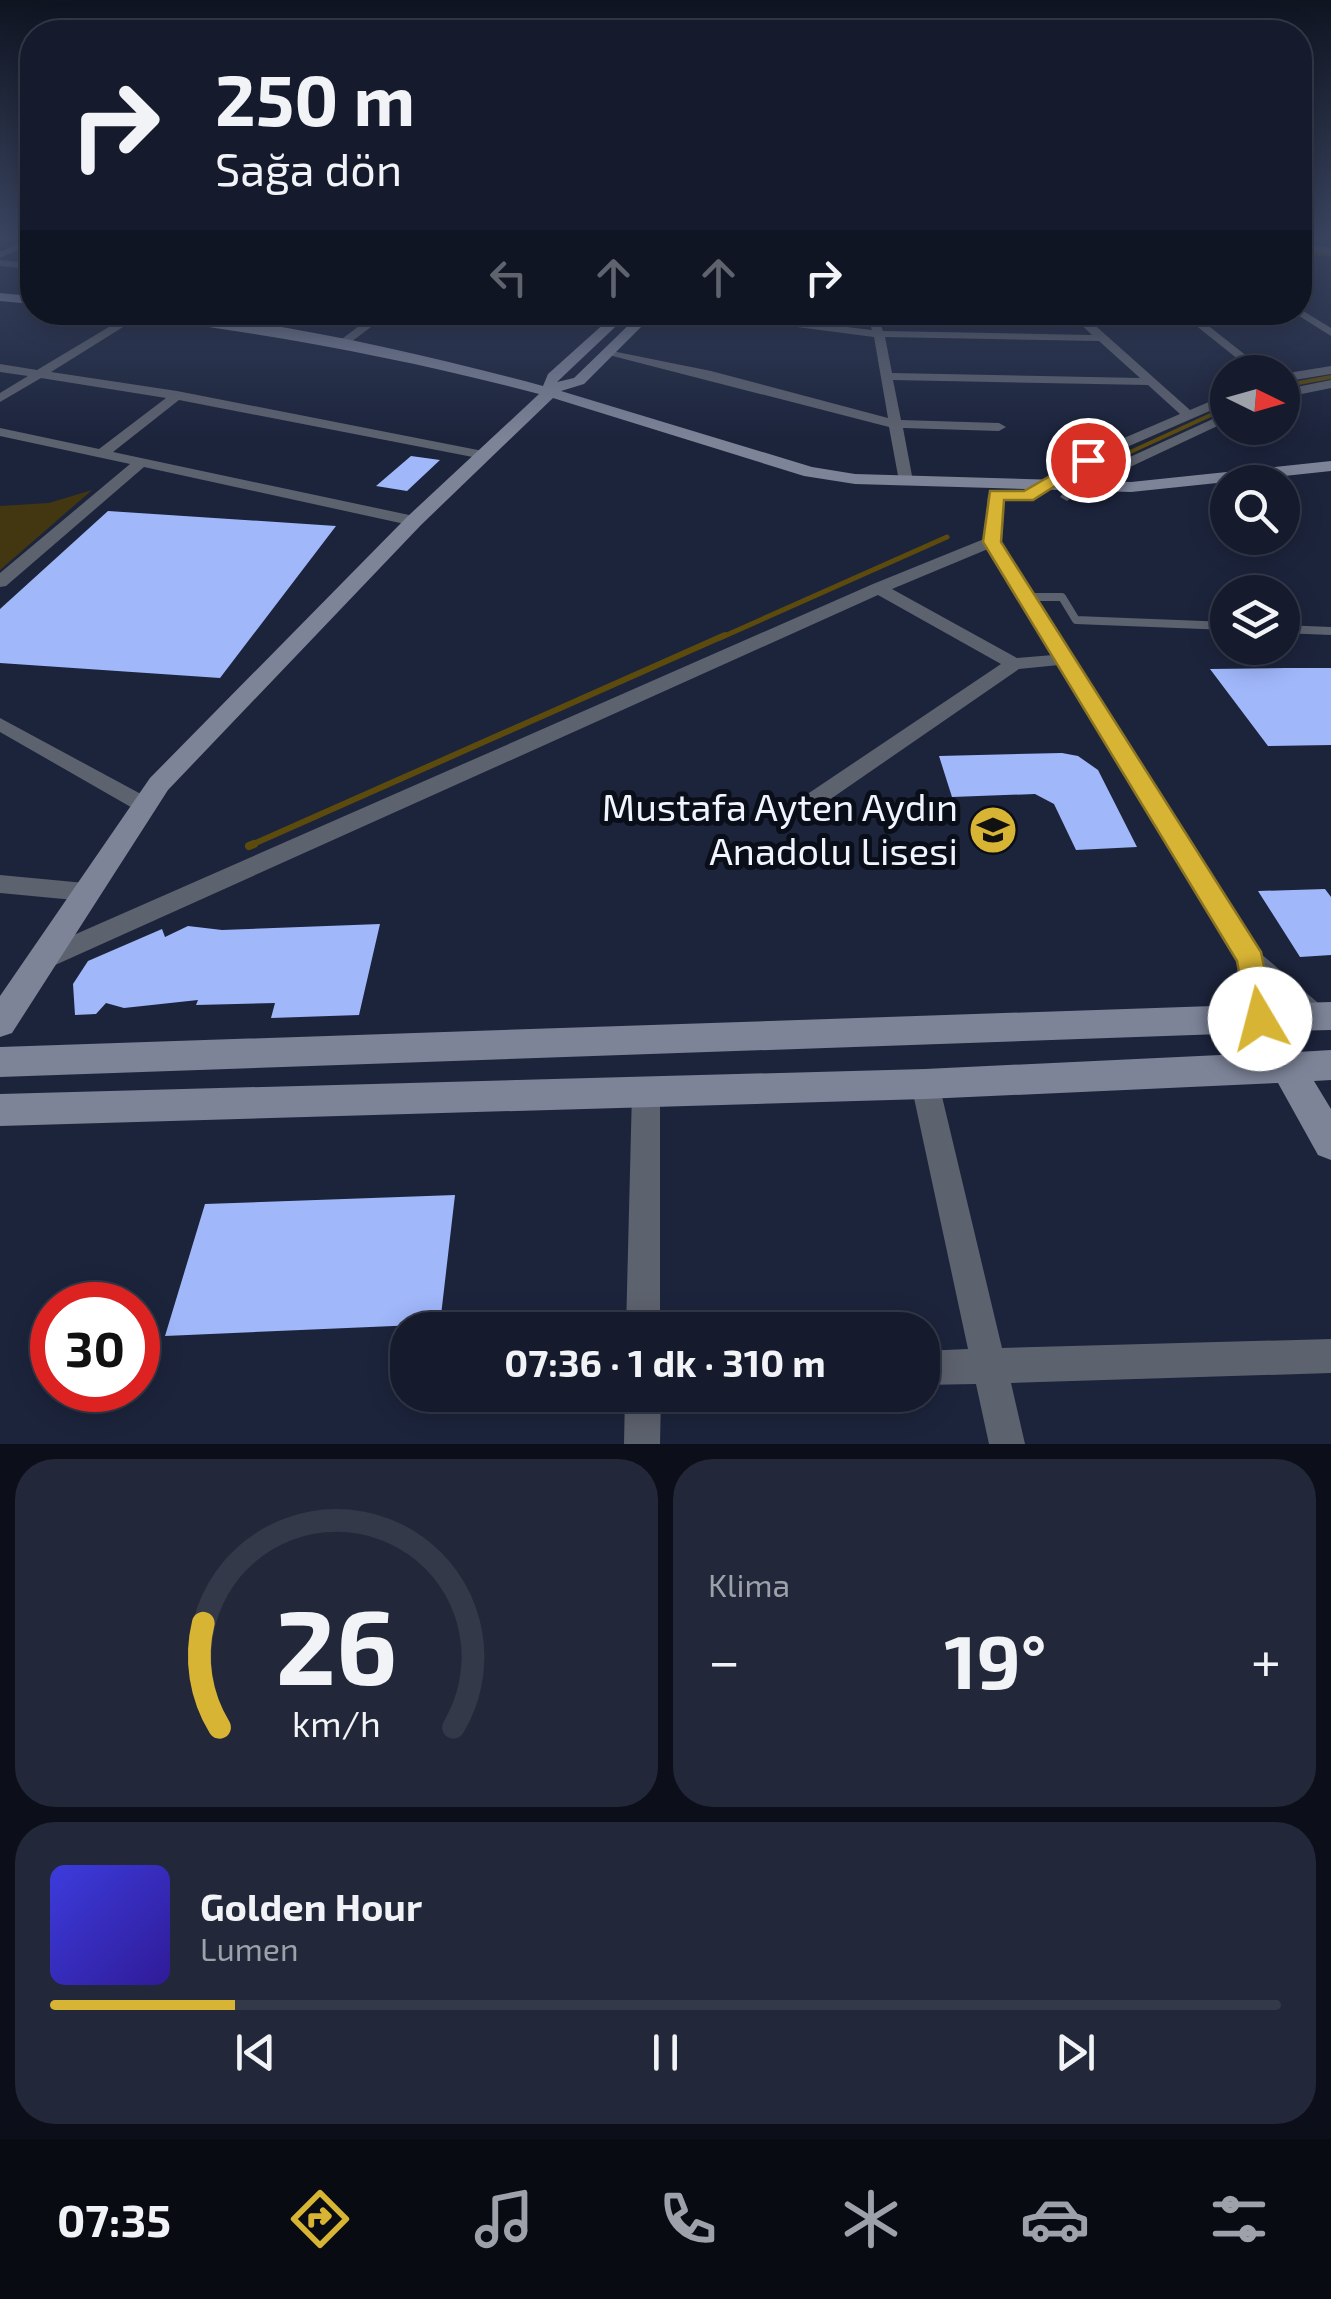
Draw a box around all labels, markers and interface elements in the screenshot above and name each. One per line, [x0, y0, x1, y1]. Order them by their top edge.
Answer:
text: 250 m [215, 56, 415, 140]
icon: right [50, 60, 180, 190]
text: Sağa dön [215, 141, 402, 195]
icon: left [481, 250, 536, 305]
icon: ahead [586, 250, 641, 305]
icon: ahead [691, 250, 746, 305]
icon: right [796, 250, 851, 305]
north arrow [1210, 355, 1300, 445]
map controls [1210, 355, 1300, 665]
pin [1046, 418, 1131, 503]
icon: arrive [1061, 433, 1116, 488]
button: search [1210, 465, 1300, 555]
button: layers [1210, 575, 1300, 665]
place label: Mustafa Ayten Aydın Anadolu Lisesi [602, 783, 958, 873]
school or university icon: Mustafa Ayten Aydın Anadolu Lisesi [967, 804, 1019, 856]
position arrow [1208, 967, 1312, 1071]
speed limit sign: 30 [30, 1282, 160, 1412]
text: 07:36 · 1 dk · 310 m [504, 1339, 826, 1385]
text: Klima [708, 1565, 790, 1603]
text: 26 [276, 1581, 397, 1706]
text: 19° [944, 1614, 1047, 1704]
text: − [708, 1626, 740, 1692]
text: + [1251, 1626, 1281, 1692]
text: km/h [292, 1701, 381, 1744]
text: Golden Hour [200, 1883, 422, 1929]
text: Lumen [200, 1929, 299, 1967]
icon: previous [228, 2025, 283, 2080]
icon: pause [638, 2025, 693, 2080]
icon: next [1048, 2025, 1103, 2080]
icon: directions [285, 2184, 355, 2254]
icon: music [469, 2184, 539, 2254]
icon: phone [653, 2184, 723, 2254]
icon: climate [836, 2184, 906, 2254]
icon: car [1020, 2184, 1090, 2254]
icon: filters [1204, 2184, 1274, 2254]
text: 07:35 [57, 2192, 171, 2246]

